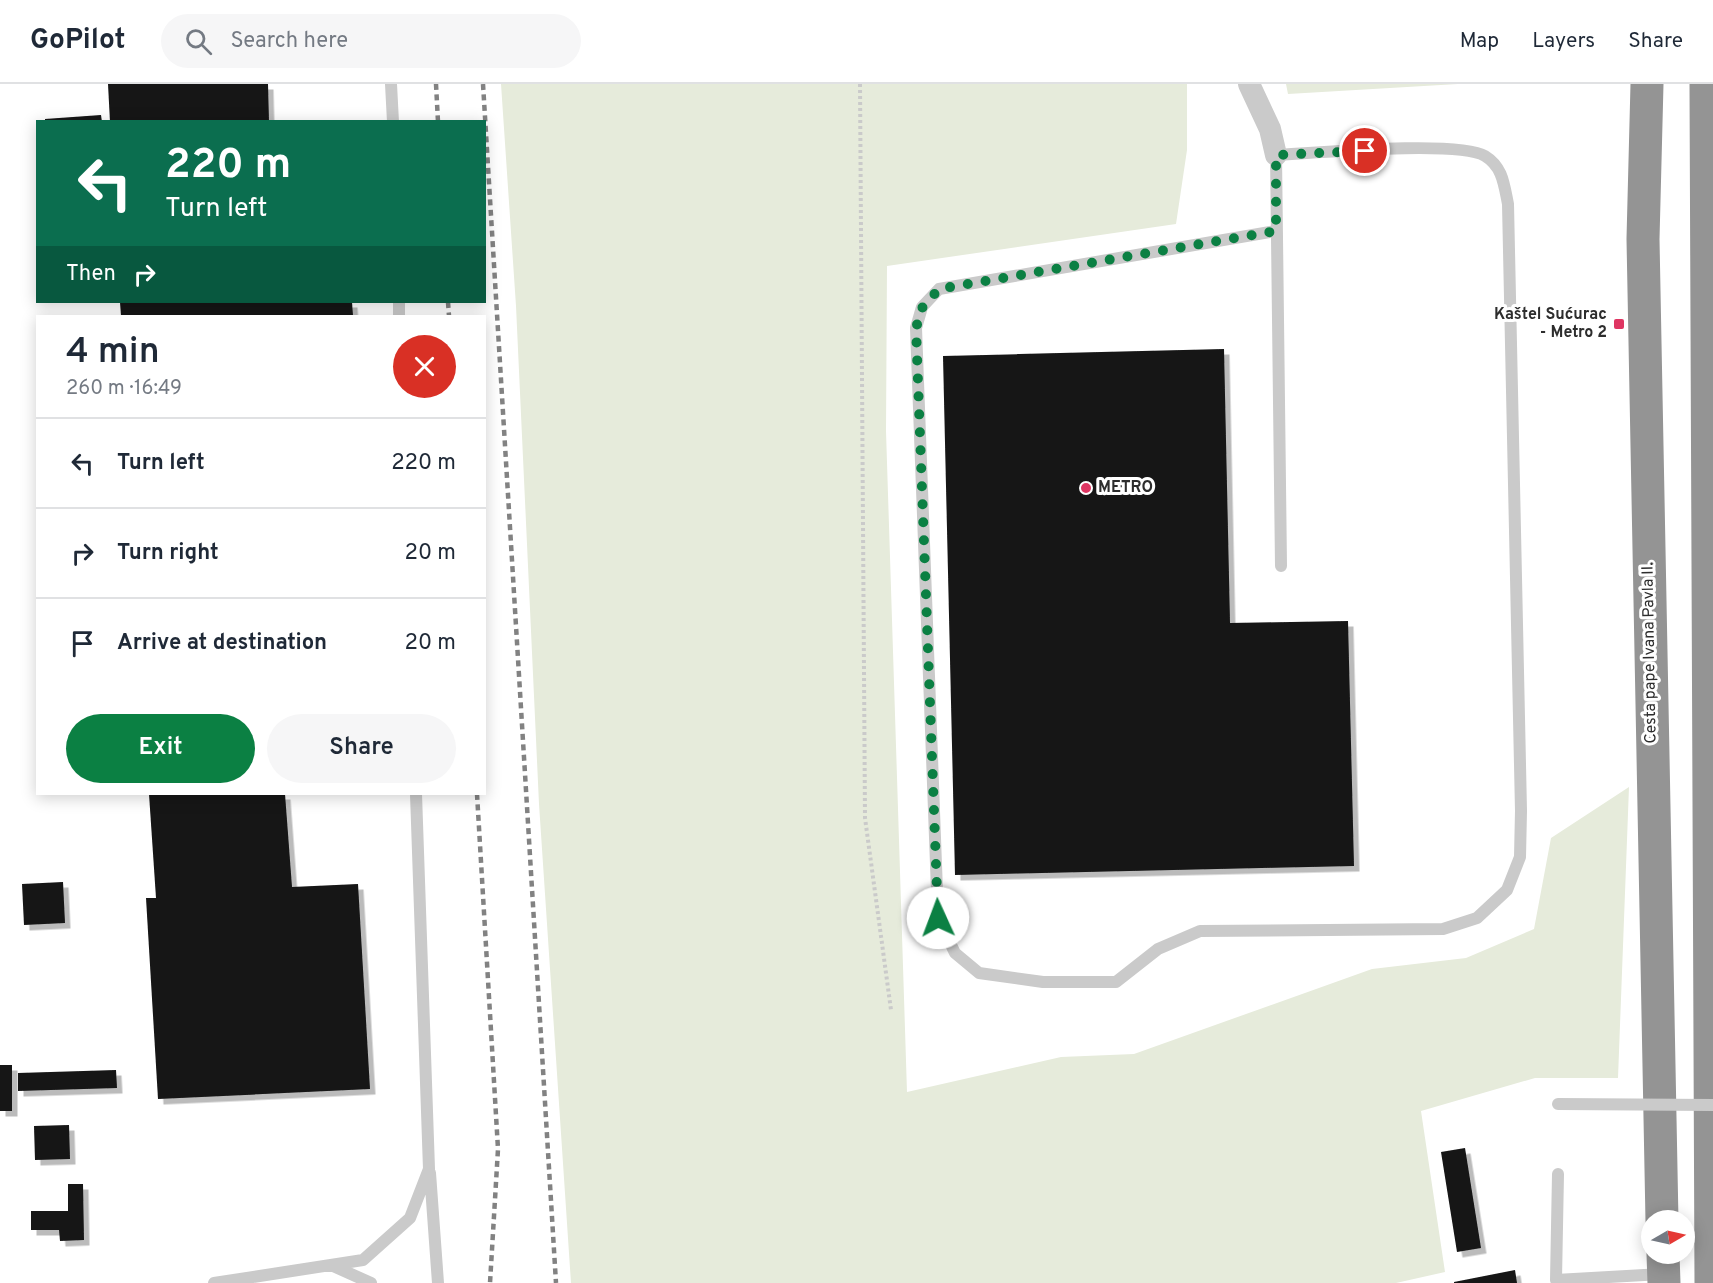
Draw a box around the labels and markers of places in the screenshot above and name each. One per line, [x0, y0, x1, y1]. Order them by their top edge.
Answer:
pin [1339, 125, 1390, 176]
place label: Kaštel Sućurac - Metro 2 [1494, 305, 1607, 343]
marker: Kaštel Sućurac - Metro 2 [1612, 317, 1626, 331]
place label: METRO [1098, 478, 1153, 498]
marker: METRO [1079, 481, 1093, 495]

